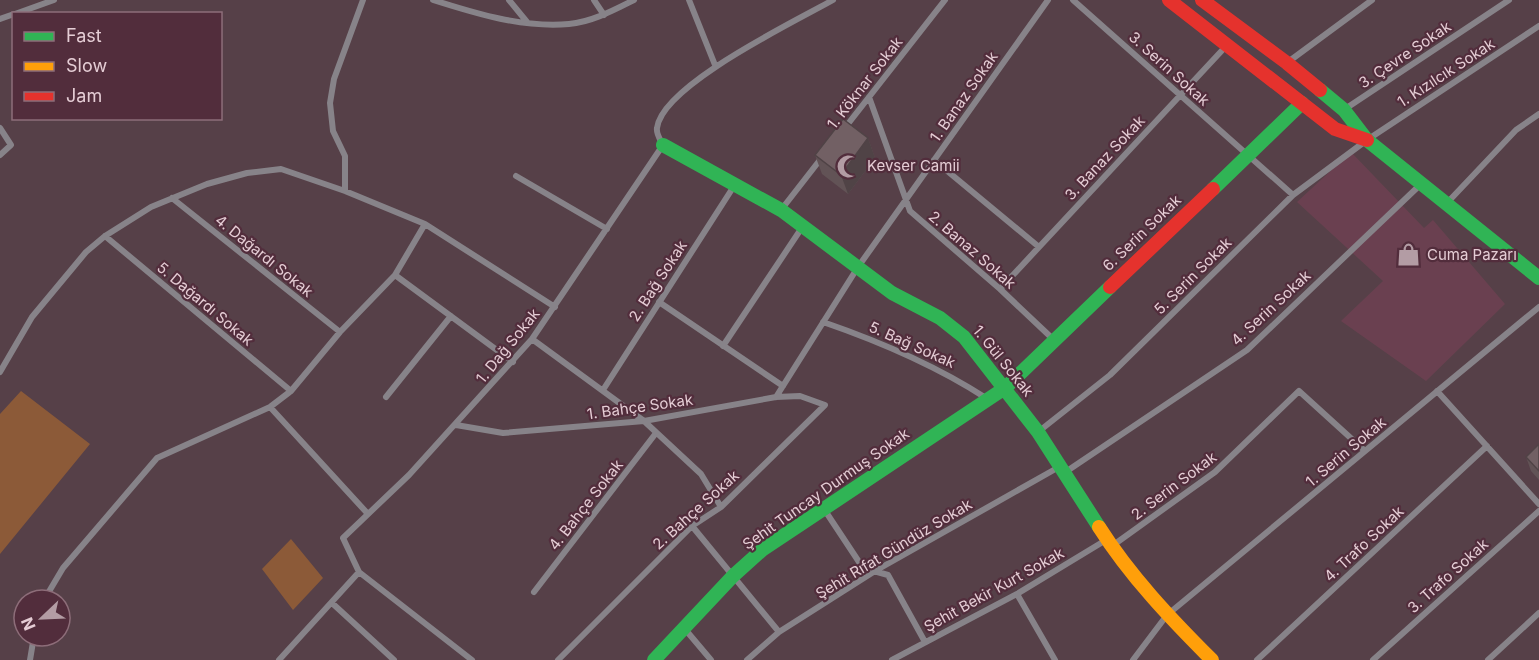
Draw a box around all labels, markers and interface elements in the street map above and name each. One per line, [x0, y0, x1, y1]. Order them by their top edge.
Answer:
legend [12, 12, 222, 120]
street label: 3. Çevre Sokak [1355, 16, 1455, 92]
text: Fast [66, 25, 102, 46]
street label: 3. Serin Sokak [1125, 27, 1214, 110]
street label: 1. Köknar Sokak [823, 32, 907, 133]
street label: 1. Kızılcık Sokak [1393, 34, 1499, 111]
street label: 1. Banaz Sokak [925, 47, 1002, 146]
text: Slow [66, 55, 107, 76]
text: Jam [66, 85, 102, 106]
street label: 3. Banaz Sokak [1061, 111, 1149, 204]
mosque icon: Kevser Camii [836, 153, 862, 179]
place label: Kevser Camii [867, 156, 960, 175]
street label: 6. Serin Sokak [1098, 190, 1185, 275]
street label: 2. Banaz Sokak [925, 207, 1020, 293]
street label: 4. Dağardı Sokak [211, 210, 318, 301]
street label: 5. Serin Sokak [1150, 232, 1236, 318]
street label: 2. Bağ Sokak [624, 236, 691, 325]
shop icon: Cuma Pazarı [1396, 242, 1422, 268]
place label: Cuma Pazarı [1427, 245, 1517, 264]
street label: 5. Dağardı Sokak [153, 258, 258, 350]
street label: 4. Serin Sokak [1227, 265, 1315, 349]
street label: 1. Dağ Sokak [472, 304, 544, 387]
street label: 5. Bağ Sokak [866, 317, 959, 372]
street label: 1. Gül Sokak [969, 321, 1038, 401]
street label: 1. Bahçe Sokak [586, 390, 695, 423]
street label: 1. Serin Sokak [1302, 412, 1390, 491]
street label: Şehit Tuncay Durmuş Sokak [739, 423, 913, 553]
street label: 2. Serin Sokak [1127, 447, 1221, 524]
street label: 4. Bahçe Sokak [544, 455, 627, 554]
street label: 2. Bahçe Sokak [648, 465, 743, 553]
street label: Şehit Rıfat Gündüz Sokak [812, 494, 976, 603]
street label: 4. Trafo Sokak [1320, 501, 1408, 586]
street label: 3. Trafo Sokak [1403, 534, 1493, 617]
street label: Şehit Bekir Kurt Sokak [920, 543, 1068, 636]
north arrow [12, 588, 72, 648]
text: N [17, 614, 40, 633]

